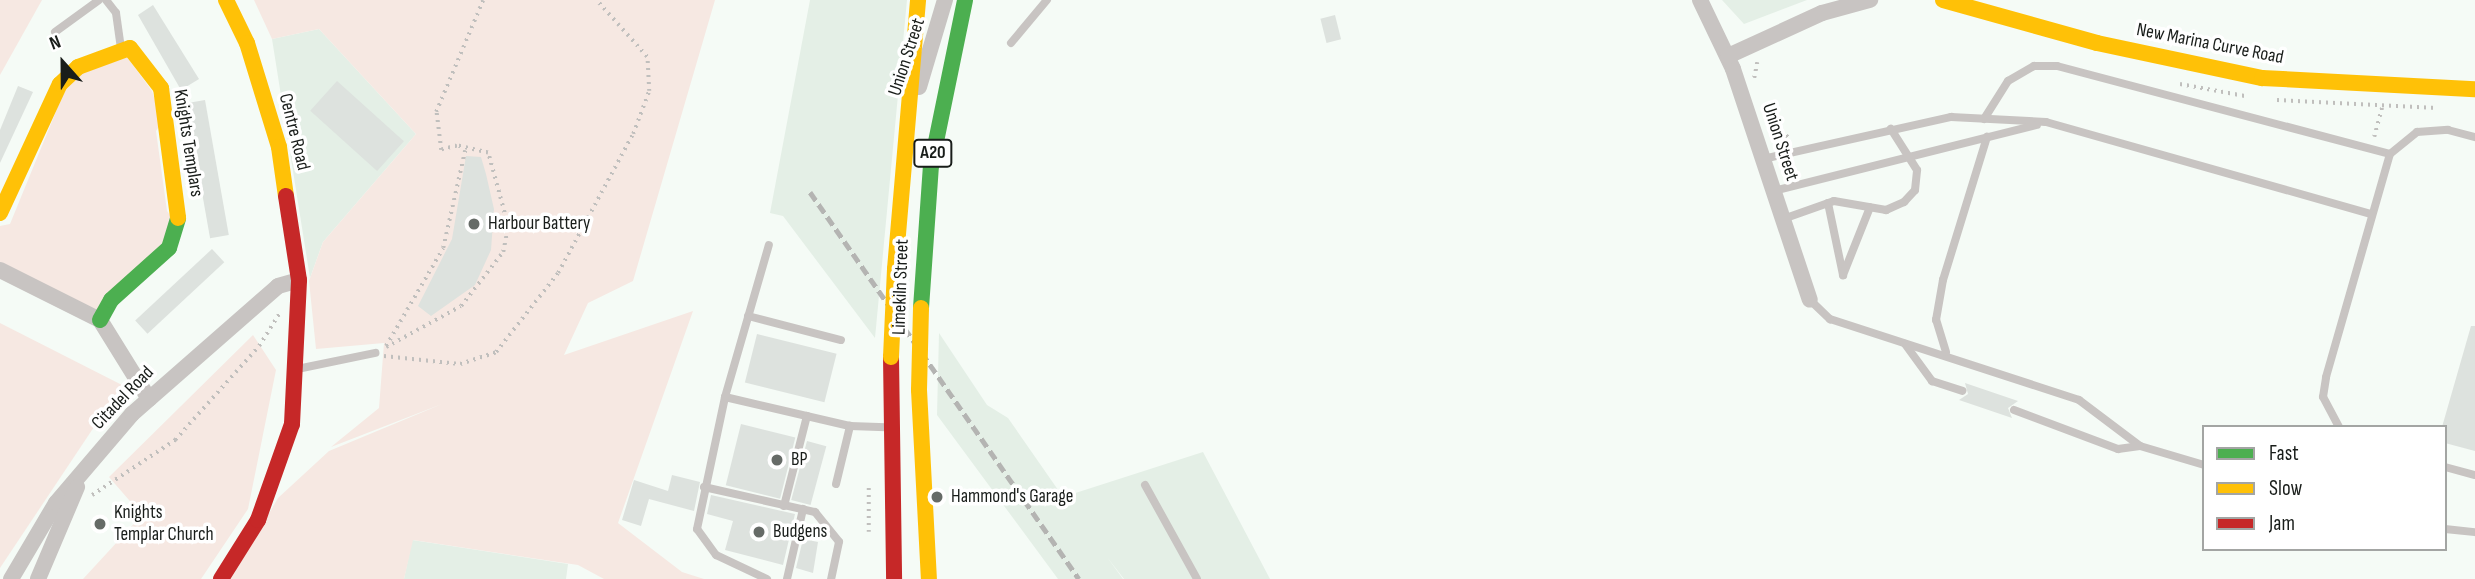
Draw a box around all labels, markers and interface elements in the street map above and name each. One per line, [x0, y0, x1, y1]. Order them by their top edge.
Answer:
street label: Union Street [884, 15, 930, 99]
street label: New Marina Curve Road [2135, 19, 2285, 69]
north arrow [28, 28, 98, 98]
text: N [46, 30, 64, 55]
street label: Knights Templars [168, 88, 208, 198]
street label: Centre Road [273, 91, 315, 173]
street label: Union Street [1757, 100, 1803, 184]
road number: A20 [912, 138, 954, 168]
place label: Harbour Battery [488, 213, 590, 235]
marker: Harbour Battery [466, 216, 482, 232]
street label: Limekiln Street [888, 239, 914, 335]
street label: Citadel Road [87, 361, 159, 435]
legend [2202, 425, 2447, 551]
text: Fast [2269, 441, 2299, 466]
place label: BP [791, 449, 807, 471]
marker: BP [769, 452, 785, 468]
text: Slow [2269, 476, 2302, 501]
place label: Hammond's Garage [951, 486, 1073, 508]
marker: Hammond's Garage [929, 489, 945, 505]
place label: Knights Templar Church [114, 502, 214, 546]
text: Jam [2269, 511, 2295, 536]
marker: Knights Templar Church [92, 516, 108, 532]
place label: Budgens [773, 521, 827, 543]
marker: Budgens [751, 524, 767, 540]

